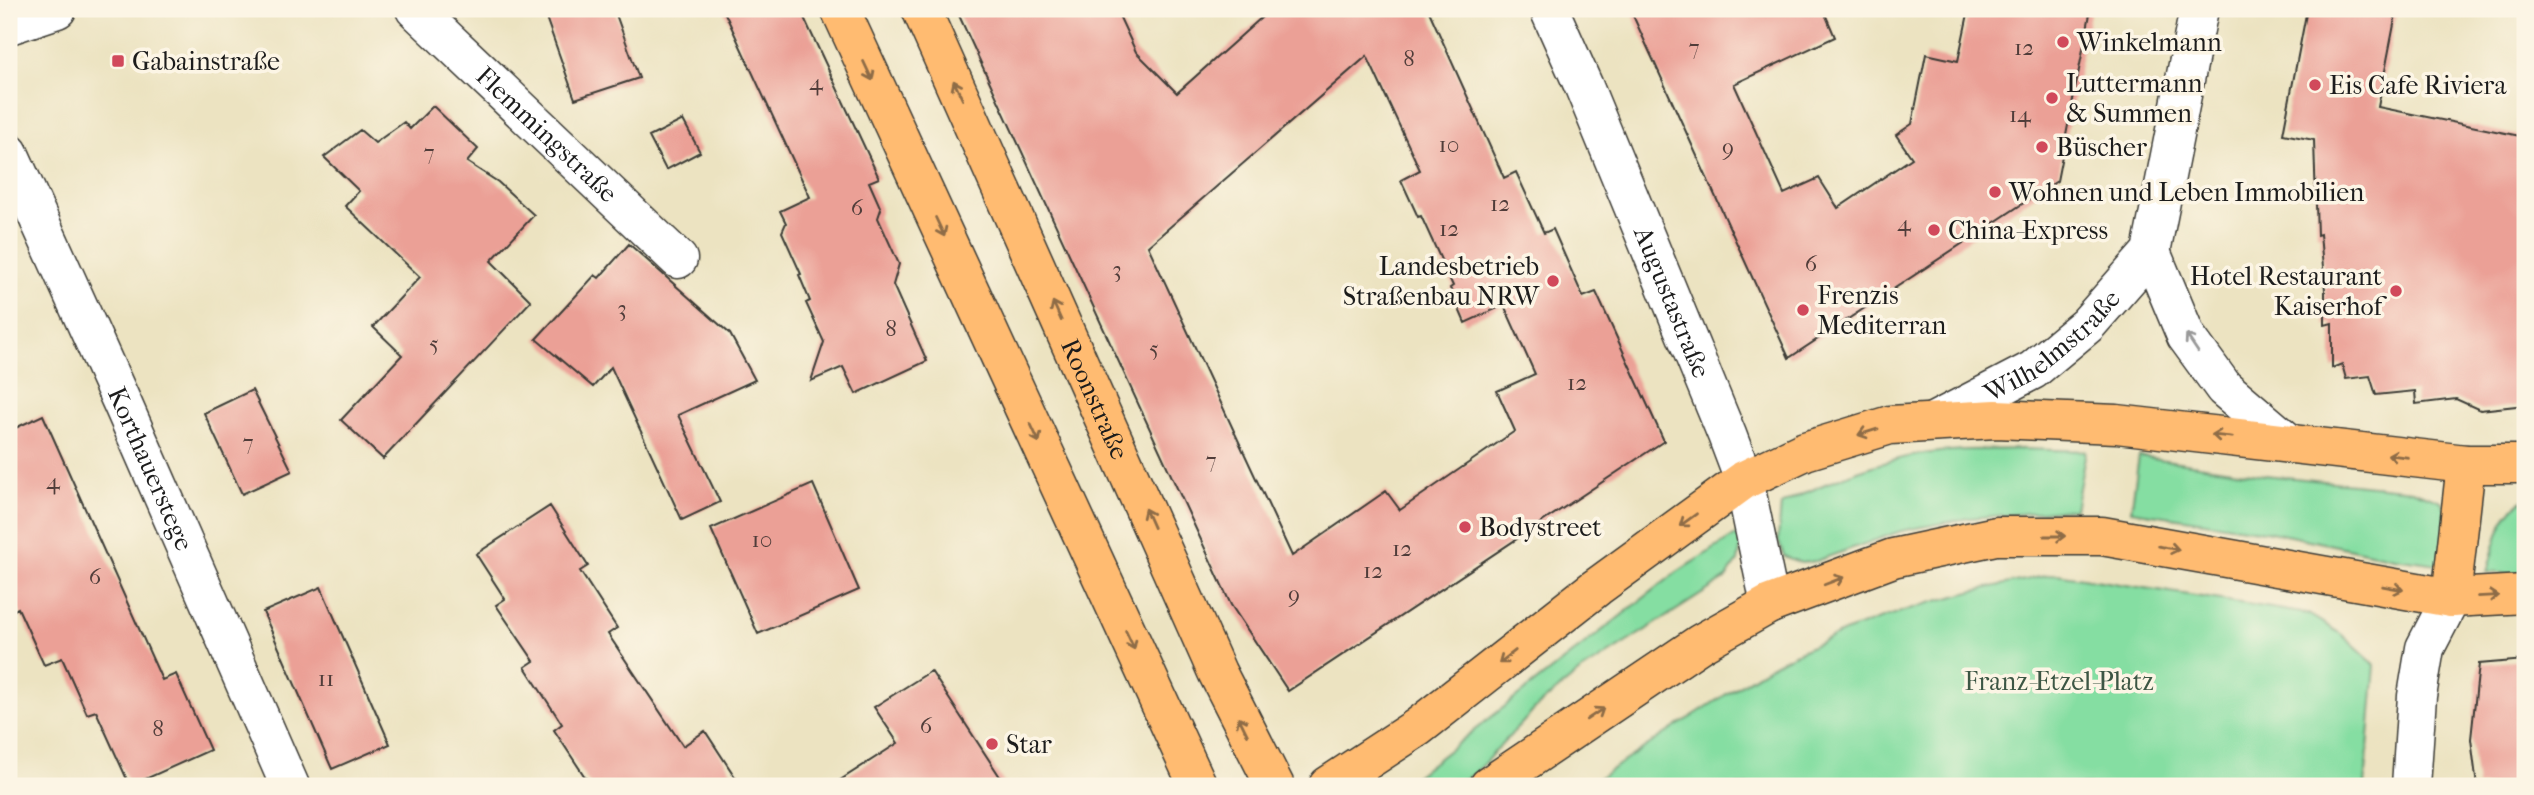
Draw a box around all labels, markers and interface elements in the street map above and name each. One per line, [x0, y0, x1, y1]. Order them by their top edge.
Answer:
place label: Winkelmann [2076, 27, 2222, 58]
house number: 7 [1688, 34, 1700, 61]
house number: 12 [2014, 34, 2034, 61]
marker: Winkelmann [2055, 34, 2071, 50]
house number: 8 [1403, 45, 1415, 72]
place label: Gabainstraße [132, 46, 280, 77]
marker: Gabainstraße [110, 53, 126, 69]
street label: Flemmingstraße [470, 60, 624, 209]
one-way arrow [862, 60, 875, 81]
place label: Luttermann & Summen [2066, 68, 2203, 129]
house number: 4 [809, 69, 824, 96]
place label: Eis Cafe Riviera [2329, 70, 2507, 101]
marker: Eis Cafe Riviera [2307, 77, 2323, 93]
one-way arrow [951, 80, 964, 101]
marker: Luttermann & Summen [2044, 90, 2060, 106]
house number: 14 [2009, 101, 2032, 128]
house number: 10 [1439, 131, 1459, 158]
place label: Büscher [2056, 132, 2147, 163]
house number: 9 [1722, 134, 1734, 161]
house number: 7 [423, 139, 435, 166]
marker: Büscher [2034, 139, 2050, 155]
place label: Wohnen und Leben Immobilien [2008, 177, 2364, 208]
marker: Wohnen und Leben Immobilien [1987, 184, 2003, 200]
house number: 12 [1490, 190, 1510, 217]
house number: 6 [851, 194, 864, 221]
house number: 4 [1897, 210, 1912, 237]
one-way arrow [934, 215, 947, 237]
house number: 12 [1439, 215, 1459, 242]
place label: China-Express [1948, 215, 2108, 246]
street label: Augustastraße [1627, 221, 1717, 382]
marker: China-Express [1926, 222, 1942, 238]
house number: 6 [1805, 250, 1818, 277]
place label: Landesbetrieb Straßenbau NRW [1343, 251, 1540, 312]
house number: 3 [1112, 256, 1122, 283]
place label: Hotel Restaurant Kaiserhof [2190, 261, 2387, 322]
marker: Landesbetrieb Straßenbau NRW [1545, 273, 1561, 289]
place label: Frenzis Mediterran [1817, 280, 1946, 341]
street label: Wilhelmstraße [1978, 283, 2127, 409]
marker: Hotel Restaurant Kaiserhof [2388, 283, 2404, 299]
house number: 3 [617, 295, 627, 322]
one-way arrow [1050, 300, 1063, 322]
marker: Frenzis Mediterran [1795, 302, 1811, 318]
house number: 8 [885, 315, 897, 342]
house number: 5 [429, 330, 439, 357]
street label: Roonstraße [1054, 334, 1135, 464]
one-way arrow [2184, 334, 2199, 353]
house number: 5 [1149, 335, 1159, 362]
house number: 12 [1567, 369, 1587, 396]
street label: Korthauerstege [101, 382, 200, 556]
one-way arrow [1029, 422, 1042, 443]
one-way arrow [1857, 426, 1879, 439]
house number: 7 [242, 429, 254, 456]
one-way arrow [2211, 429, 2234, 442]
house number: 7 [1205, 447, 1217, 474]
one-way arrow [2387, 450, 2410, 463]
house number: 4 [46, 468, 61, 495]
one-way arrow [1142, 508, 1155, 530]
place label: Bodystreet [1479, 512, 1602, 543]
one-way arrow [1679, 512, 1698, 527]
marker: Bodystreet [1457, 519, 1473, 535]
house number: 10 [752, 526, 772, 553]
one-way arrow [2043, 529, 2066, 543]
house number: 12 [1392, 535, 1412, 562]
one-way arrow [2158, 542, 2180, 555]
house number: 12 [1363, 557, 1383, 584]
house number: 6 [89, 563, 102, 590]
one-way arrow [1822, 573, 1844, 586]
house number: 9 [1288, 581, 1300, 608]
one-way arrow [2382, 582, 2404, 595]
one-way arrow [2476, 589, 2499, 602]
one-way arrow [1124, 629, 1138, 650]
one-way arrow [1498, 650, 1517, 665]
house number: 11 [318, 665, 334, 692]
park label: Franz-Etzel-Platz [1964, 666, 2154, 697]
one-way arrow [1584, 707, 1604, 721]
house number: 6 [920, 712, 933, 739]
house number: 8 [152, 715, 164, 742]
one-way arrow [1236, 715, 1249, 736]
place label: Star [1006, 729, 1052, 760]
marker: Star [984, 736, 1000, 752]

